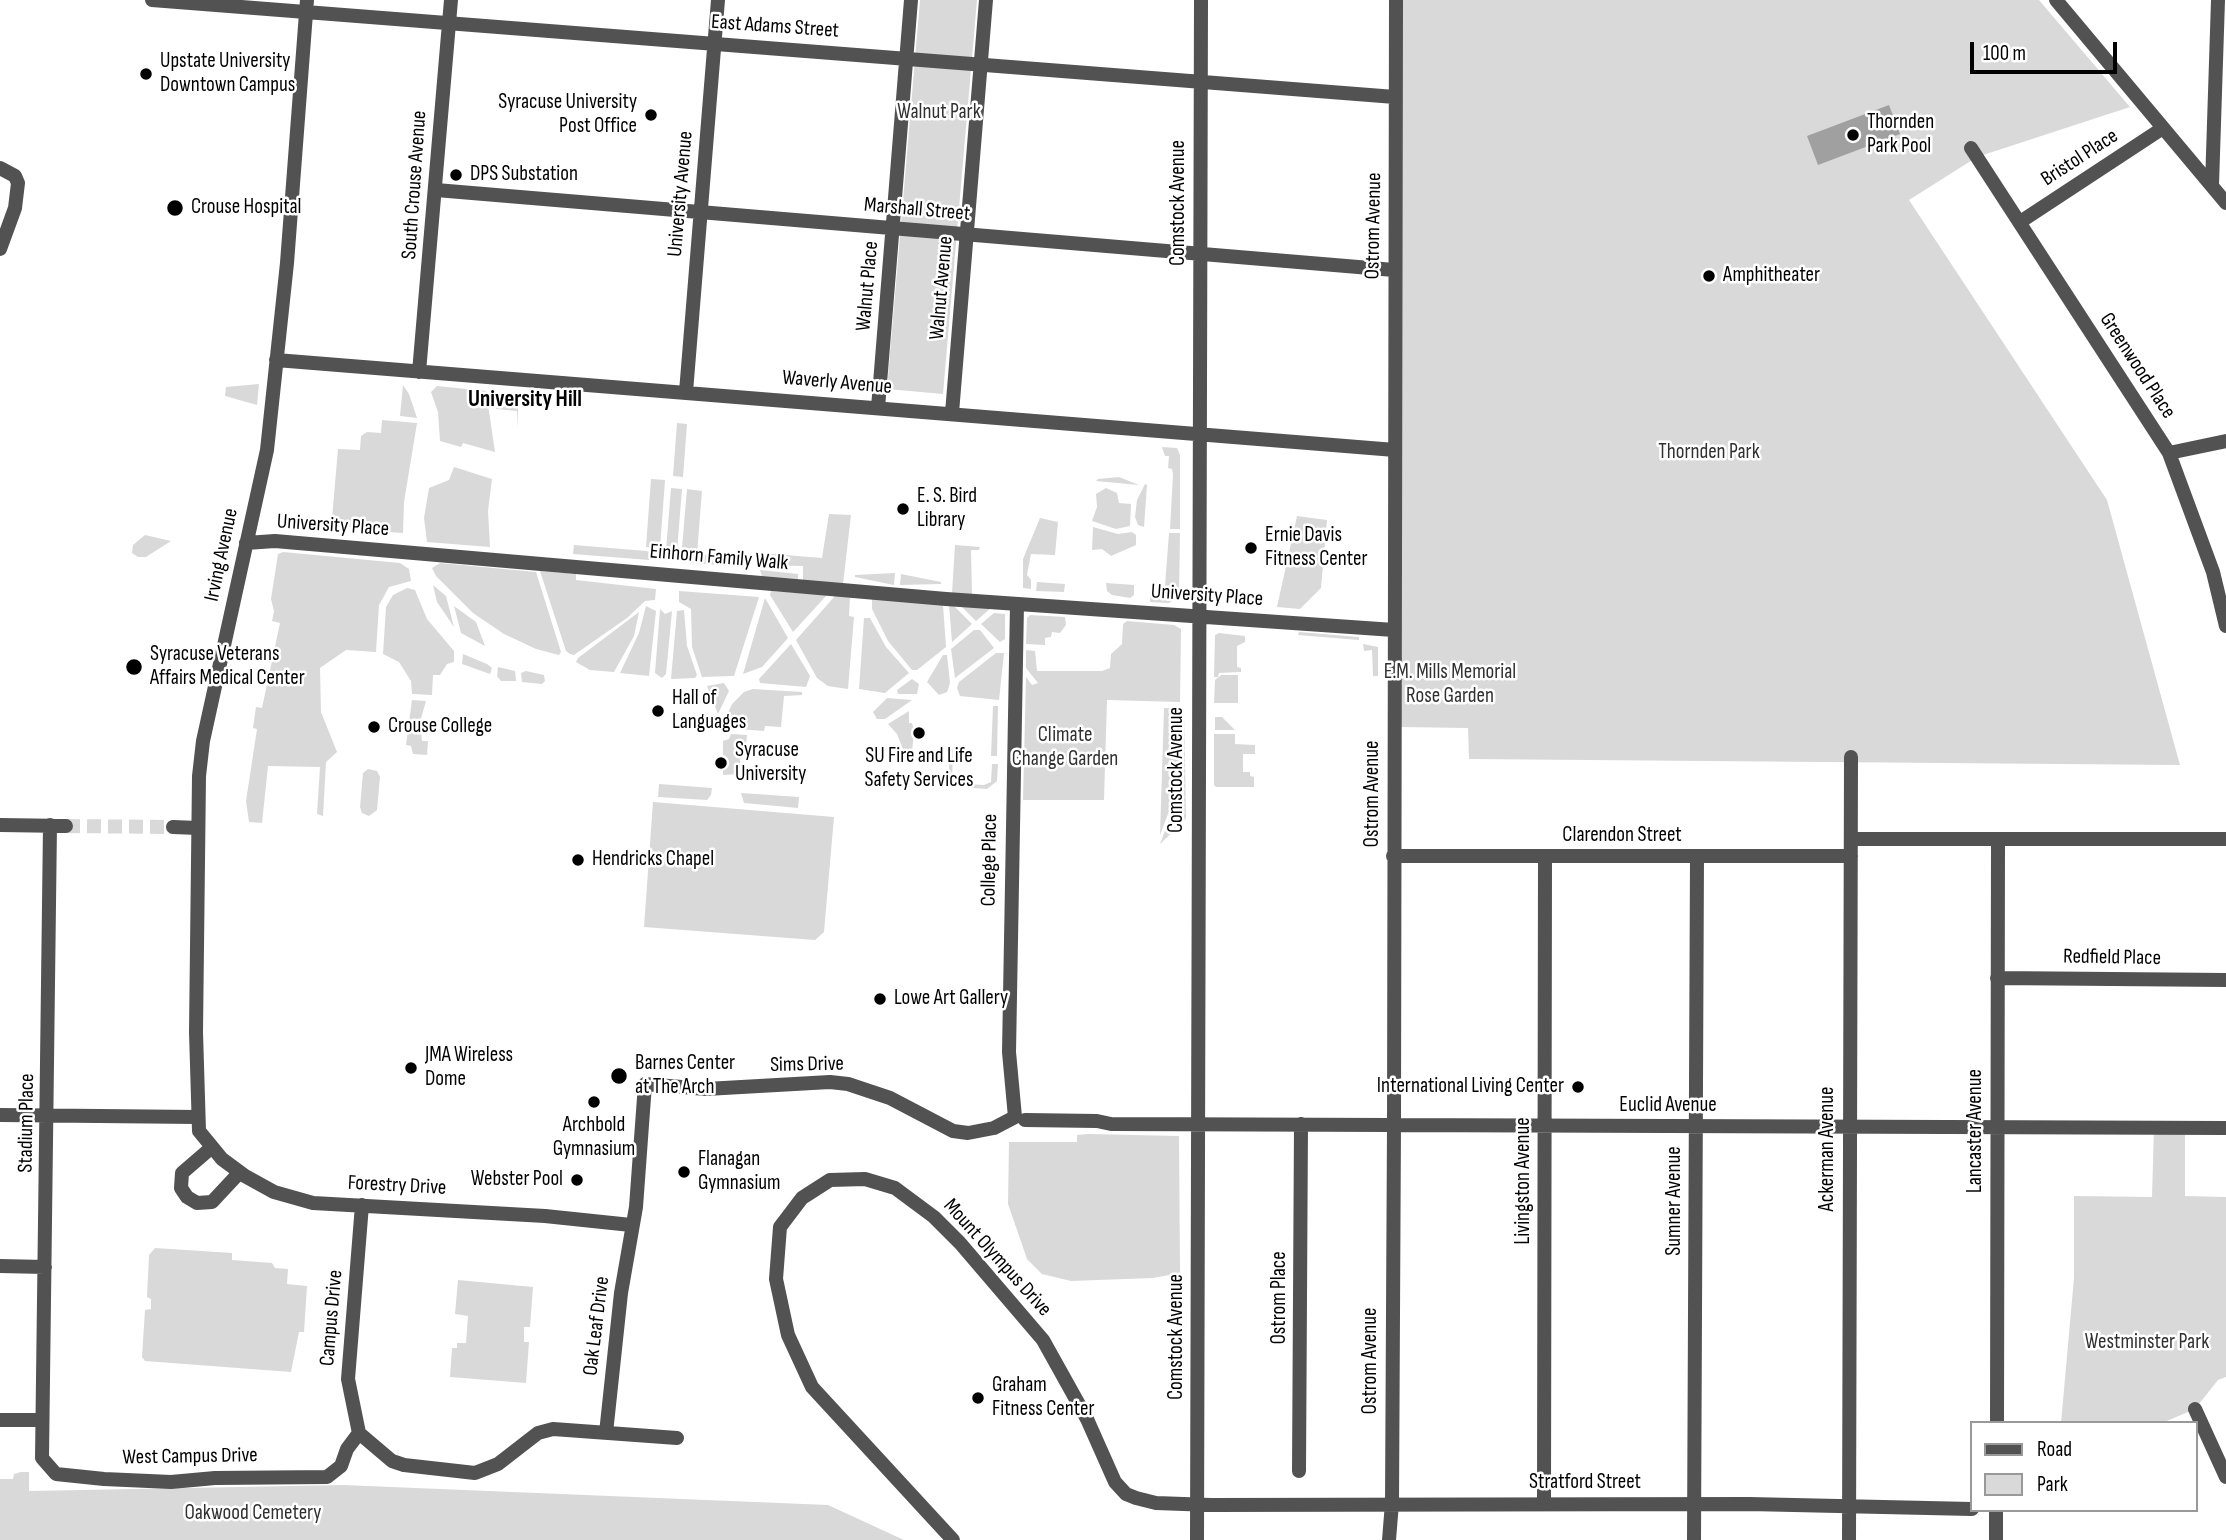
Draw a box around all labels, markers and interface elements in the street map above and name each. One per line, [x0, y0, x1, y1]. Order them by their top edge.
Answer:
street label: East Adams Street [710, 10, 840, 44]
scale bar [1974, 28, 2121, 72]
text: 100 m [1983, 41, 2026, 66]
place label: Upstate University Downtown Campus [160, 49, 295, 99]
marker: Upstate University Downtown Campus [138, 66, 154, 82]
place label: Syracuse University Post Office [498, 90, 637, 140]
park label: Walnut Park [897, 100, 981, 126]
marker: Syracuse University Post Office [643, 107, 659, 123]
street label: South Crouse Avenue [397, 110, 433, 260]
place label: Thornden Park Pool [1867, 110, 1934, 160]
street label: Bristol Place [2037, 124, 2123, 192]
marker: Thornden Park Pool [1845, 127, 1861, 143]
street label: University Avenue [663, 130, 699, 258]
street label: Comstock Avenue [1166, 140, 1192, 266]
place label: DPS Substation [470, 162, 578, 188]
marker: DPS Substation [448, 167, 464, 183]
street label: Ostrom Avenue [1360, 172, 1388, 280]
street label: Marshall Street [863, 193, 971, 227]
place label: Crouse Hospital [191, 195, 301, 221]
marker: Crouse Hospital [165, 198, 185, 218]
street label: Walnut Avenue [925, 235, 959, 341]
street label: Walnut Place [852, 240, 884, 332]
place label: Amphitheater [1723, 263, 1820, 289]
marker: Amphitheater [1701, 268, 1717, 284]
street label: Greenwood Place [2094, 308, 2180, 424]
street label: Waverly Avenue [781, 366, 893, 400]
district label: University Hill [468, 386, 582, 414]
park label: Thornden Park [1658, 440, 1760, 466]
place label: E. S. Bird Library [917, 484, 977, 534]
marker: E. S. Bird Library [895, 501, 911, 517]
street label: Irving Avenue [200, 506, 244, 604]
street label: University Place [276, 510, 390, 542]
place label: Ernie Davis Fitness Center [1265, 523, 1367, 573]
street label: Einhorn Family Walk [649, 539, 789, 577]
marker: Ernie Davis Fitness Center [1243, 540, 1259, 556]
street label: University Place [1150, 580, 1264, 612]
place label: Syracuse Veterans Affairs Medical Center [150, 642, 305, 692]
marker: Syracuse Veterans Affairs Medical Center [124, 657, 144, 677]
park label: E.M. Mills Memorial Rose Garden [1384, 660, 1516, 710]
place label: Hall of Languages [672, 686, 746, 736]
marker: Hall of Languages [650, 703, 666, 719]
street label: Comstock Avenue [1164, 707, 1190, 833]
place label: Crouse College [388, 714, 492, 740]
marker: Crouse College [366, 719, 382, 735]
park label: Climate Change Garden [1012, 723, 1118, 773]
marker: SU Fire and Life Safety Services [911, 725, 927, 741]
place label: Syracuse University [735, 738, 806, 788]
street label: Ostrom Avenue [1360, 741, 1386, 847]
place label: SU Fire and Life Safety Services [865, 744, 973, 794]
marker: Syracuse University [713, 755, 729, 771]
street label: College Place [977, 813, 1003, 907]
street label: Clarendon Street [1562, 823, 1682, 849]
place label: Hendricks Chapel [592, 847, 714, 873]
marker: Hendricks Chapel [570, 852, 586, 868]
street label: Redfield Place [2063, 945, 2161, 971]
place label: Lowe Art Gallery [894, 986, 1008, 1012]
marker: Lowe Art Gallery [872, 991, 888, 1007]
place label: JMA Wireless Dome [425, 1043, 513, 1093]
place label: Barnes Center at The Arch [635, 1051, 735, 1101]
street label: Sims Drive [770, 1052, 844, 1078]
marker: JMA Wireless Dome [403, 1060, 419, 1076]
marker: Barnes Center at The Arch [609, 1066, 629, 1086]
street label: Lancaster Avenue [1963, 1069, 1989, 1193]
street label: Stadium Place [14, 1073, 40, 1173]
place label: International Living Center [1377, 1074, 1564, 1100]
marker: International Living Center [1570, 1079, 1586, 1095]
street label: Ackerman Avenue [1815, 1086, 1841, 1212]
street label: Euclid Avenue [1619, 1093, 1717, 1119]
marker: Archbold Gymnasium [586, 1094, 602, 1110]
place label: Archbold Gymnasium [553, 1113, 635, 1163]
street label: Livingston Avenue [1511, 1117, 1537, 1245]
street label: Sumner Avenue [1662, 1146, 1688, 1256]
place label: Flanagan Gymnasium [698, 1147, 781, 1197]
marker: Flanagan Gymnasium [676, 1164, 692, 1180]
place label: Webster Pool [471, 1167, 563, 1193]
street label: Forestry Drive [347, 1171, 447, 1201]
marker: Webster Pool [569, 1172, 585, 1188]
street label: Mount Olympus Drive [938, 1194, 1056, 1322]
street label: Ostrom Place [1267, 1251, 1293, 1345]
street label: Campus Drive [315, 1269, 349, 1367]
street label: Comstock Avenue [1164, 1274, 1190, 1400]
street label: Oak Leaf Drive [578, 1275, 616, 1377]
street label: Ostrom Avenue [1358, 1308, 1384, 1414]
park label: Westminster Park [2085, 1330, 2209, 1356]
place label: Graham Fitness Center [992, 1373, 1094, 1423]
marker: Graham Fitness Center [970, 1390, 986, 1406]
legend [1970, 1421, 2198, 1512]
text: Road [2037, 1437, 2072, 1462]
street label: West Campus Drive [122, 1443, 258, 1471]
street label: Stratford Street [1529, 1470, 1641, 1496]
text: Park [2037, 1472, 2068, 1497]
park label: Oakwood Cemetery [185, 1501, 321, 1527]

